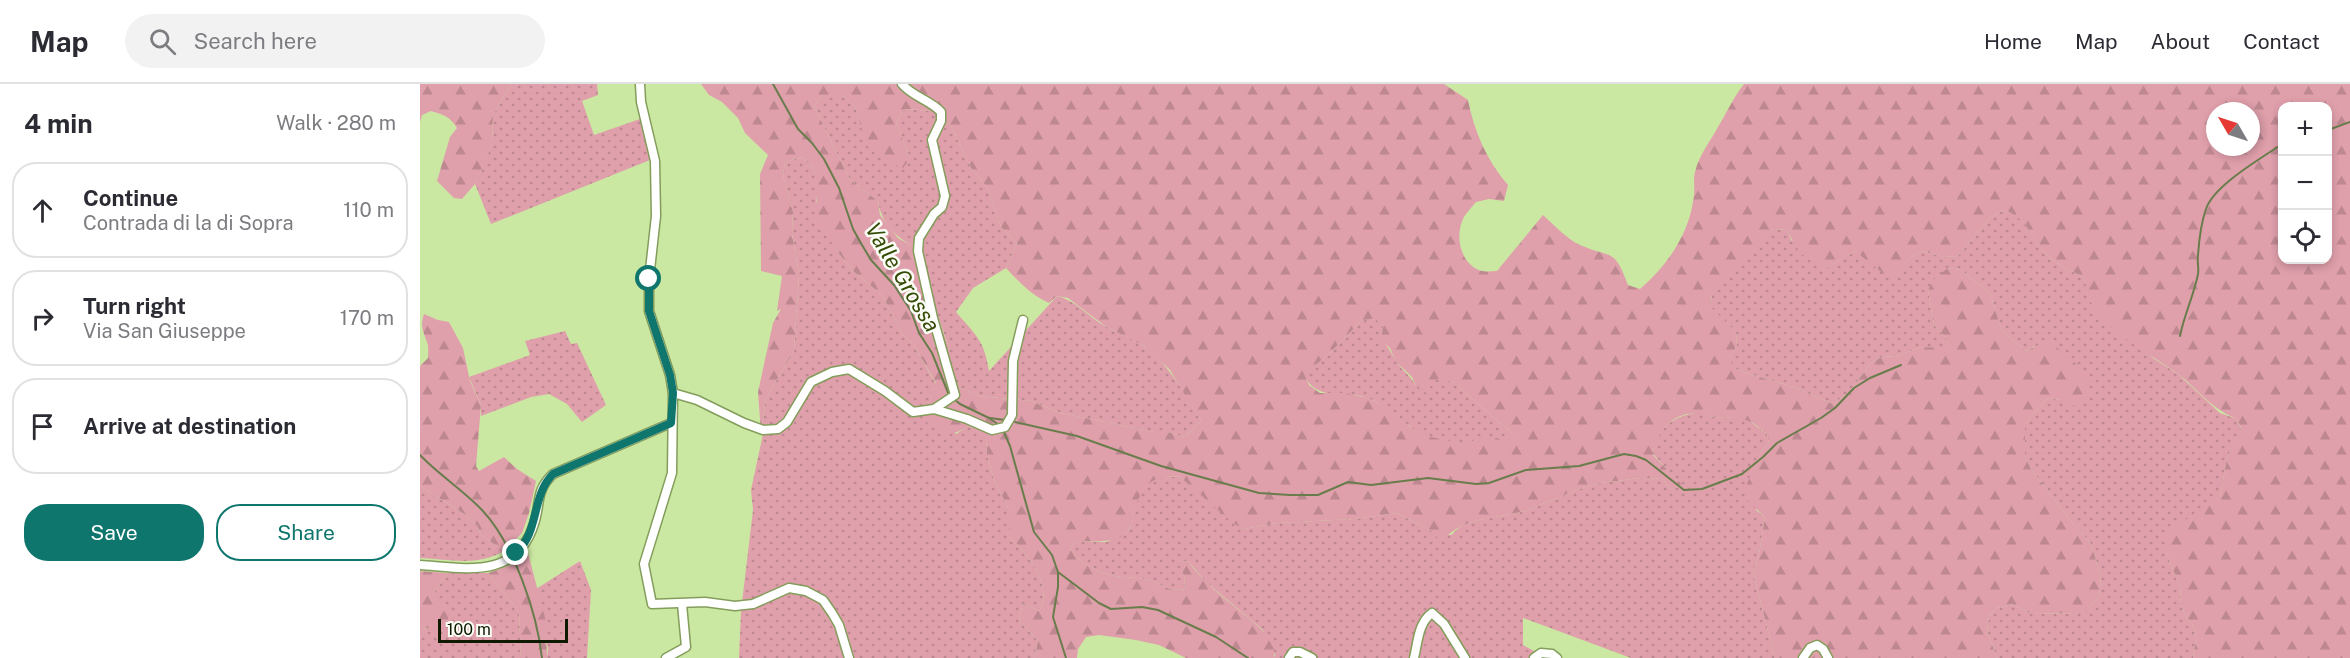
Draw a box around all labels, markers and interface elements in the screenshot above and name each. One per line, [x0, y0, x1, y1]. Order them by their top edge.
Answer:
search box [125, 14, 545, 68]
text: Map [30, 25, 89, 58]
icon: search [146, 25, 179, 58]
text: Search here [194, 28, 317, 54]
text: Home [1984, 29, 2042, 54]
text: Map [2075, 29, 2118, 54]
text: About [2151, 29, 2210, 54]
text: Contact [2243, 29, 2320, 54]
north arrow [2206, 102, 2260, 156]
map controls [2278, 102, 2332, 264]
button: + [2278, 102, 2332, 156]
text: 4 min [24, 108, 93, 139]
text: Walk · 280 m [276, 111, 396, 135]
button: − [2278, 156, 2332, 210]
text: Continue [83, 185, 178, 211]
icon: ahead [26, 194, 59, 227]
text: 110 m [343, 198, 394, 222]
button: locate [2278, 210, 2332, 264]
text: Contrada di la di Sopra [83, 211, 294, 235]
water label: Valle Grossa [860, 218, 946, 336]
route start [635, 265, 661, 291]
text: Turn right [83, 293, 186, 319]
icon: right [26, 302, 59, 335]
text: 170 m [340, 306, 394, 330]
text: Via San Giuseppe [83, 319, 246, 343]
icon: arrive [26, 410, 59, 443]
text: Arrive at destination [83, 413, 296, 439]
button: Save [24, 504, 204, 561]
button: Share [216, 504, 396, 561]
route end [502, 539, 528, 565]
scale bar [438, 616, 568, 644]
text: 100 m [447, 620, 491, 639]

